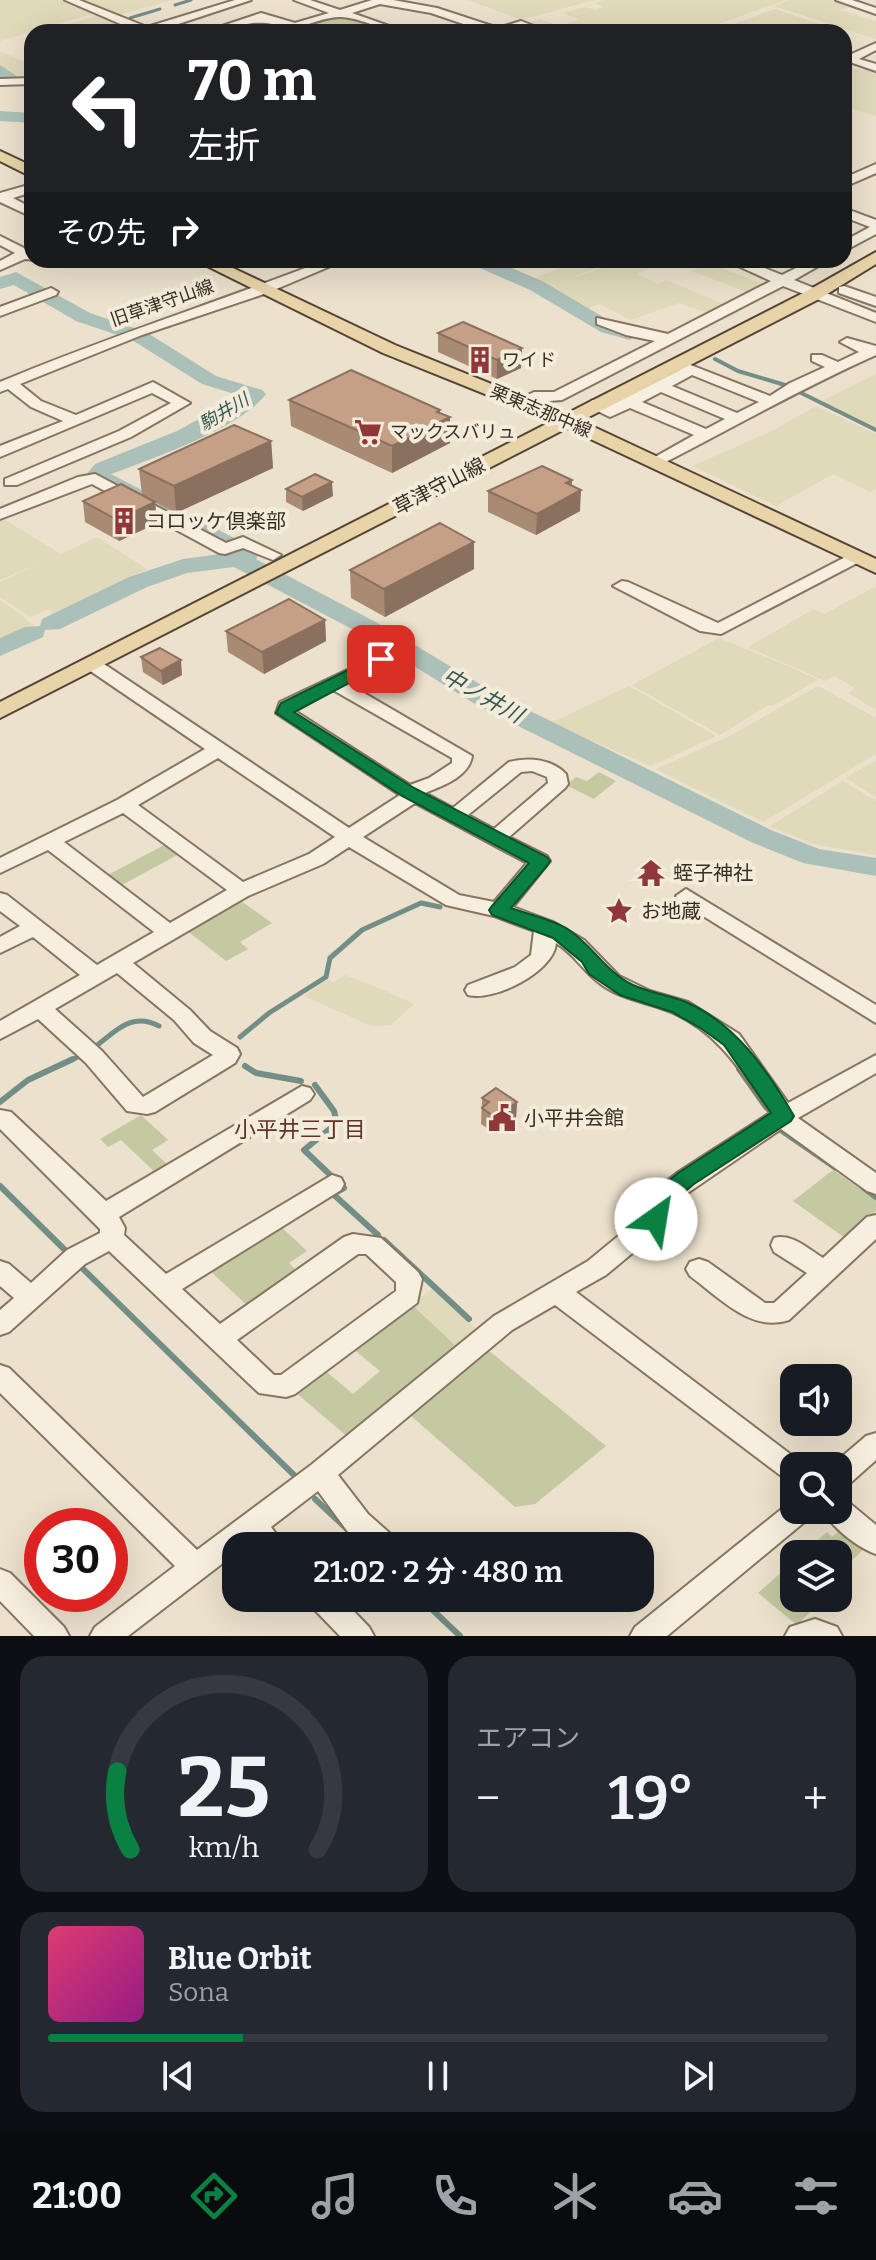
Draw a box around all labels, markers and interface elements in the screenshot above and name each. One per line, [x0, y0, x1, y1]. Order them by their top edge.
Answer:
text: 70 m [188, 48, 316, 115]
icon: left [56, 56, 160, 160]
text: 左折 [188, 124, 260, 168]
icon: right [162, 208, 206, 252]
text: その先 [56, 215, 146, 251]
street label: 旧草津守山線 [107, 275, 217, 331]
building icon: ワイド [465, 345, 495, 375]
place label: ワイド [502, 349, 556, 371]
street label: 栗東志那中線 [487, 380, 595, 442]
water label: 駒井川 [195, 388, 255, 435]
supermarket icon: マックスバリュ [353, 417, 383, 447]
place label: マックスバリュ [390, 421, 515, 443]
street label: 草津守山線 [389, 453, 489, 519]
building icon: コロッケ倶楽部 [109, 506, 139, 536]
place label: コロッケ倶楽部 [146, 509, 286, 533]
pin [347, 625, 415, 693]
icon: arrive [359, 637, 403, 681]
water label: 中ノ井川 [438, 662, 530, 730]
temple icon: 蛭子神社 [636, 858, 666, 888]
place label: 蛭子神社 [673, 861, 753, 885]
place icon: お地蔵 [604, 896, 634, 926]
place label: お地蔵 [641, 899, 701, 923]
public building icon: 小平井会館 [487, 1103, 517, 1133]
place label: 小平井会館 [524, 1106, 624, 1130]
district label: 小平井三丁目 [234, 1116, 366, 1143]
position arrow [614, 1177, 698, 1261]
map controls [780, 1364, 852, 1612]
button: sound [780, 1364, 852, 1436]
button: search [780, 1452, 852, 1524]
speed limit sign: 30 [24, 1508, 128, 1612]
button: layers [780, 1540, 852, 1612]
text: 21:02 · 2 分 · 480 m [313, 1554, 563, 1590]
text: エアコン [476, 1723, 580, 1754]
text: 25 [178, 1738, 270, 1838]
text: 19° [608, 1763, 695, 1835]
text: − [476, 1772, 500, 1825]
text: + [803, 1772, 828, 1825]
text: km/h [189, 1830, 260, 1865]
text: Blue Orbit [168, 1941, 312, 1977]
text: Sona [168, 1977, 229, 2008]
icon: previous [156, 2054, 200, 2098]
icon: pause [416, 2054, 460, 2098]
icon: next [676, 2054, 720, 2098]
icon: directions [186, 2168, 242, 2224]
icon: music [307, 2168, 363, 2224]
icon: phone [427, 2168, 483, 2224]
icon: climate [547, 2168, 603, 2224]
icon: car [667, 2168, 723, 2224]
icon: filters [788, 2168, 844, 2224]
text: 21:00 [32, 2174, 122, 2218]

